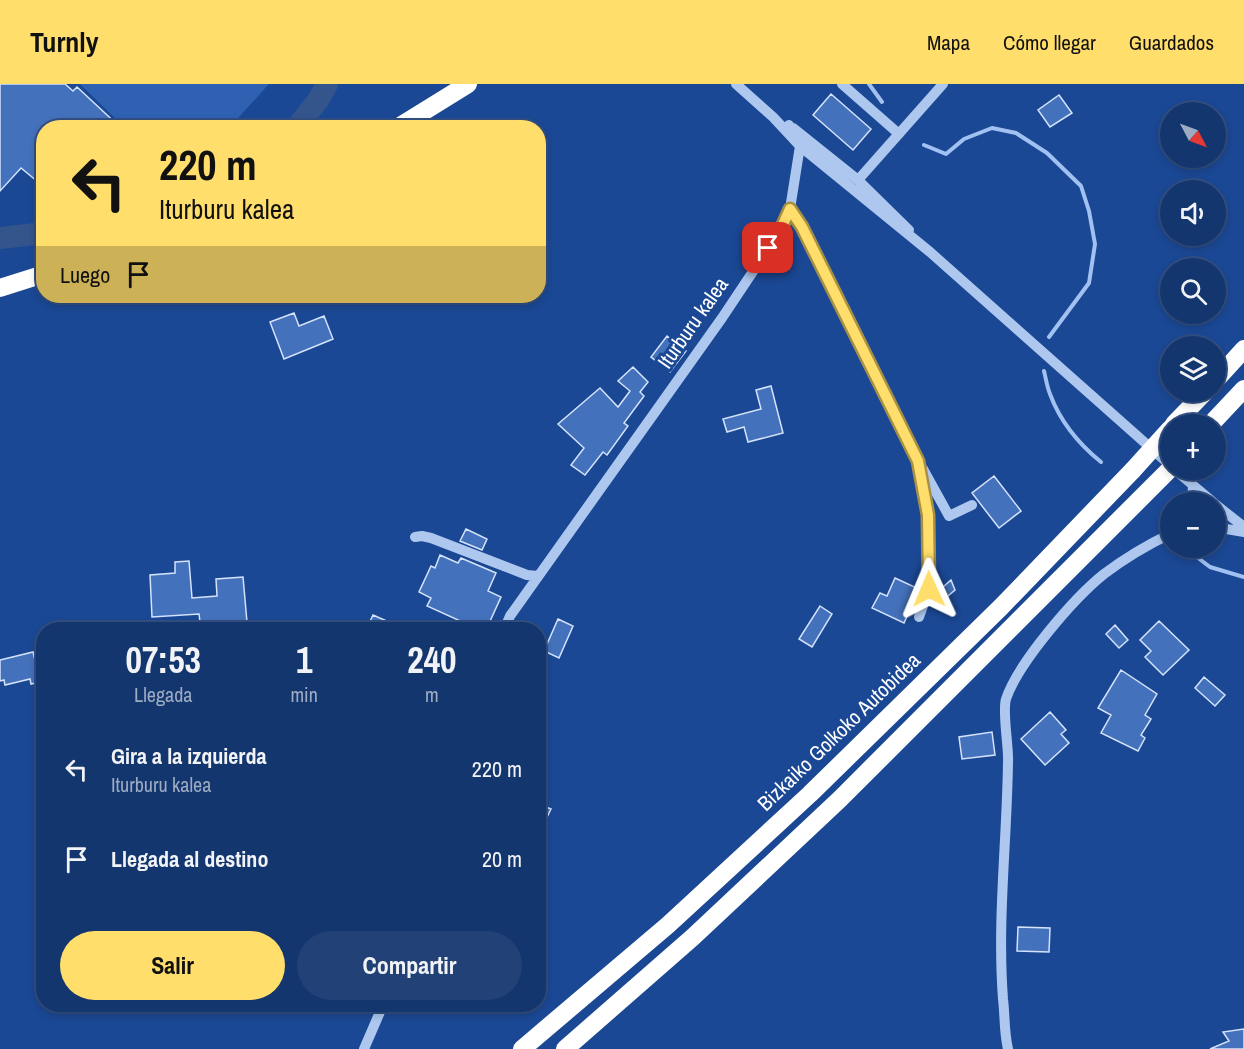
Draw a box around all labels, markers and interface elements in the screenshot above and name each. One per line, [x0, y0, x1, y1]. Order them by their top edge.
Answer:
text: Turnly [30, 23, 99, 61]
text: Mapa [927, 28, 970, 57]
text: Cómo llegar [1003, 28, 1096, 57]
text: Guardados [1129, 28, 1214, 57]
north arrow [1160, 102, 1226, 168]
map controls [1160, 102, 1226, 558]
text: 220 m [159, 137, 257, 193]
icon: left [60, 144, 138, 222]
button: sound [1160, 180, 1226, 246]
text: Iturburu kalea [159, 191, 294, 227]
pin [742, 222, 793, 273]
icon: arrive [751, 231, 784, 264]
icon: arrive [122, 258, 155, 291]
button: search [1160, 258, 1226, 324]
text: Luego [60, 260, 110, 290]
street label: Iturburu kalea [651, 271, 735, 374]
button: layers [1160, 336, 1226, 402]
button: + [1160, 414, 1226, 480]
button: − [1160, 492, 1226, 558]
position arrow [897, 557, 961, 621]
text: 07:53 [125, 636, 201, 684]
text: 1 [296, 636, 312, 684]
text: 240 [407, 636, 457, 684]
street label: Bizkaiko Golkoko Autobidea [751, 646, 927, 817]
text: Llegada [134, 681, 192, 708]
text: min [290, 681, 318, 708]
text: m [425, 681, 439, 708]
text: Gira a la izquierda [111, 741, 266, 771]
icon: left [60, 753, 93, 786]
text: 220 m [472, 754, 522, 784]
text: Iturburu kalea [111, 771, 211, 798]
icon: arrive [60, 843, 93, 876]
text: Llegada al destino [111, 844, 268, 874]
text: 20 m [482, 844, 522, 874]
button: Salir [60, 931, 285, 1000]
button: Compartir [297, 931, 522, 1000]

